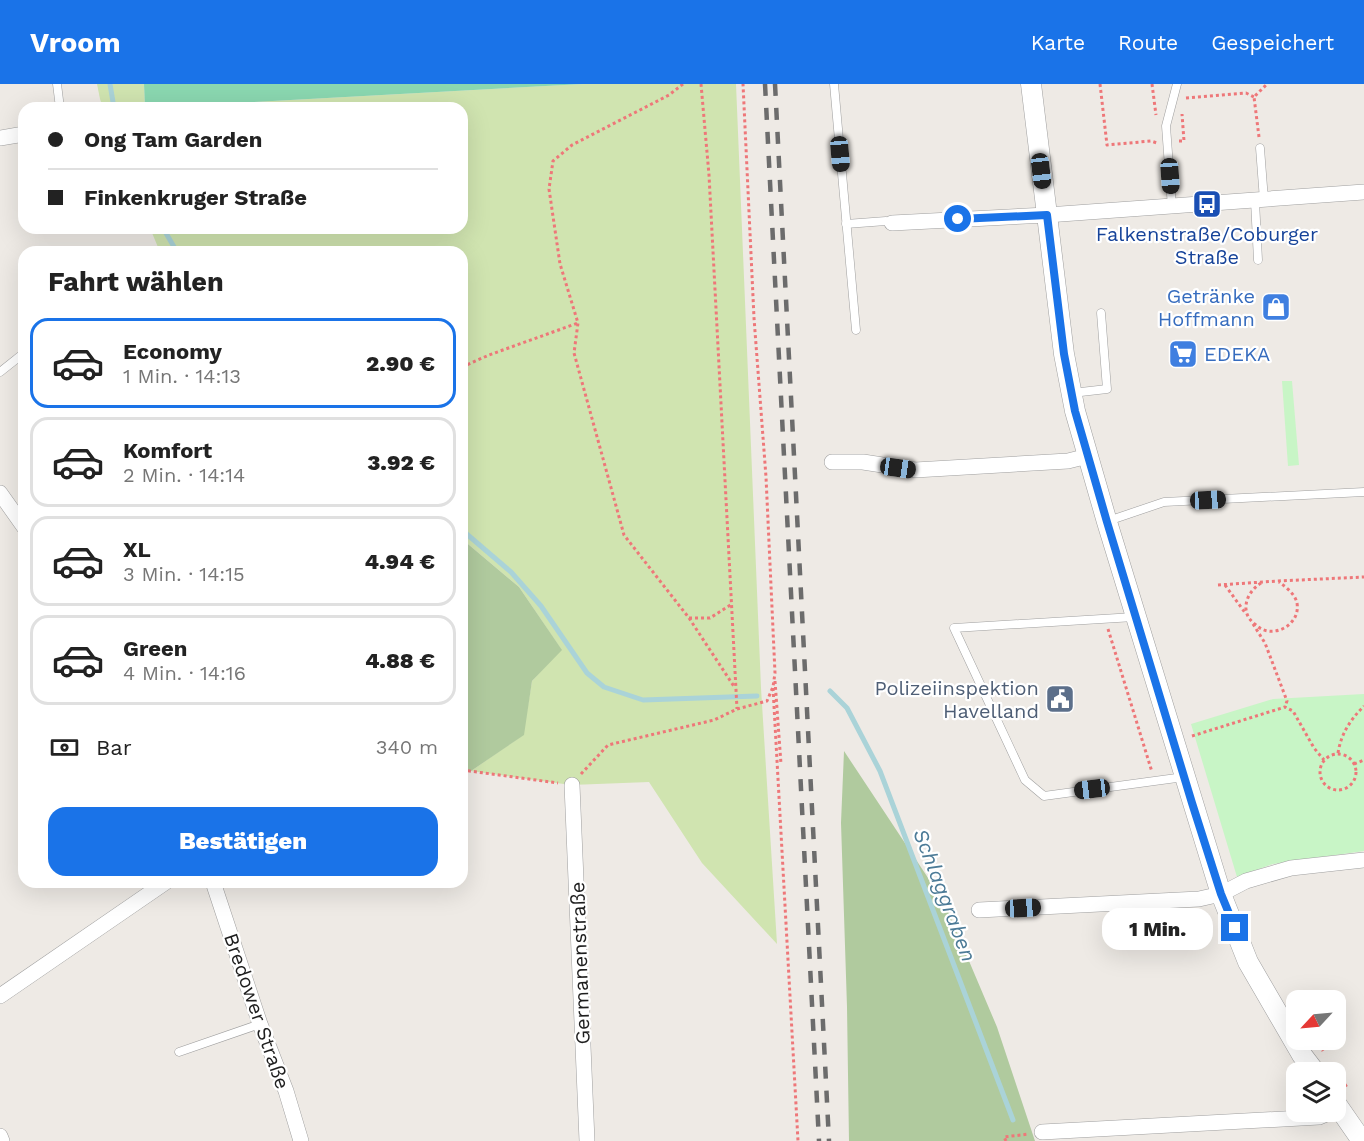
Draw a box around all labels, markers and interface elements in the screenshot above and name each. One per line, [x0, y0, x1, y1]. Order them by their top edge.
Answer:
text: Vroom [30, 26, 121, 59]
text: Karte [1031, 30, 1085, 55]
text: Route [1118, 30, 1178, 55]
text: Gespeichert [1211, 30, 1334, 55]
text: Ong Tam Garden [84, 127, 262, 152]
car [829, 135, 851, 173]
car [1030, 152, 1052, 190]
car [1160, 157, 1180, 195]
text: Finkenkruger Straße [84, 185, 307, 210]
bus stop icon: Falkenstraße/Coburger Straße [1191, 188, 1223, 220]
route start [944, 205, 971, 232]
place label: Falkenstraße/Coburger Straße [1096, 222, 1318, 269]
text: Fahrt wählen [48, 266, 224, 298]
place label: Getränke Hoffmann [1158, 284, 1255, 331]
shop icon: Getränke Hoffmann [1260, 291, 1292, 323]
icon: car [51, 336, 105, 390]
supermarket icon: EDEKA [1167, 338, 1199, 370]
text: Economy [123, 339, 222, 364]
place label: EDEKA [1204, 342, 1270, 366]
text: 2.90 € [366, 351, 435, 376]
text: 1 Min. · 14:13 [123, 364, 241, 388]
icon: car [51, 435, 105, 489]
text: Komfort [123, 438, 212, 463]
text: 3.92 € [367, 450, 435, 475]
car [879, 457, 917, 479]
text: 2 Min. · 14:14 [123, 463, 245, 487]
car [1190, 490, 1226, 510]
icon: car [51, 534, 105, 588]
text: XL [123, 537, 151, 562]
text: 4.94 € [365, 549, 435, 574]
text: 3 Min. · 14:15 [123, 562, 245, 586]
icon: car [51, 633, 105, 687]
text: Green [123, 636, 187, 661]
text: 4.88 € [365, 648, 435, 673]
text: 4 Min. · 14:16 [123, 661, 246, 685]
place label: Polizeiinspektion Havelland [874, 676, 1039, 723]
public building icon: Polizeiinspektion Havelland [1044, 683, 1076, 715]
icon: cash [48, 731, 81, 764]
text: Bar [96, 735, 132, 760]
text: 340 m [376, 735, 438, 759]
car [1073, 778, 1111, 800]
button: Bestätigen [48, 807, 438, 876]
water label: Schlaggraben [908, 825, 982, 965]
street label: Germanenstraße [565, 881, 595, 1045]
car [1005, 898, 1041, 918]
callout: 1 Min. [1103, 907, 1214, 949]
route end [1221, 914, 1248, 941]
text: 1 Min. [1129, 917, 1186, 941]
street label: Bredower Straße [219, 930, 295, 1092]
north arrow [1286, 990, 1346, 1050]
map controls [1286, 990, 1346, 1122]
button: layers [1286, 1062, 1346, 1122]

